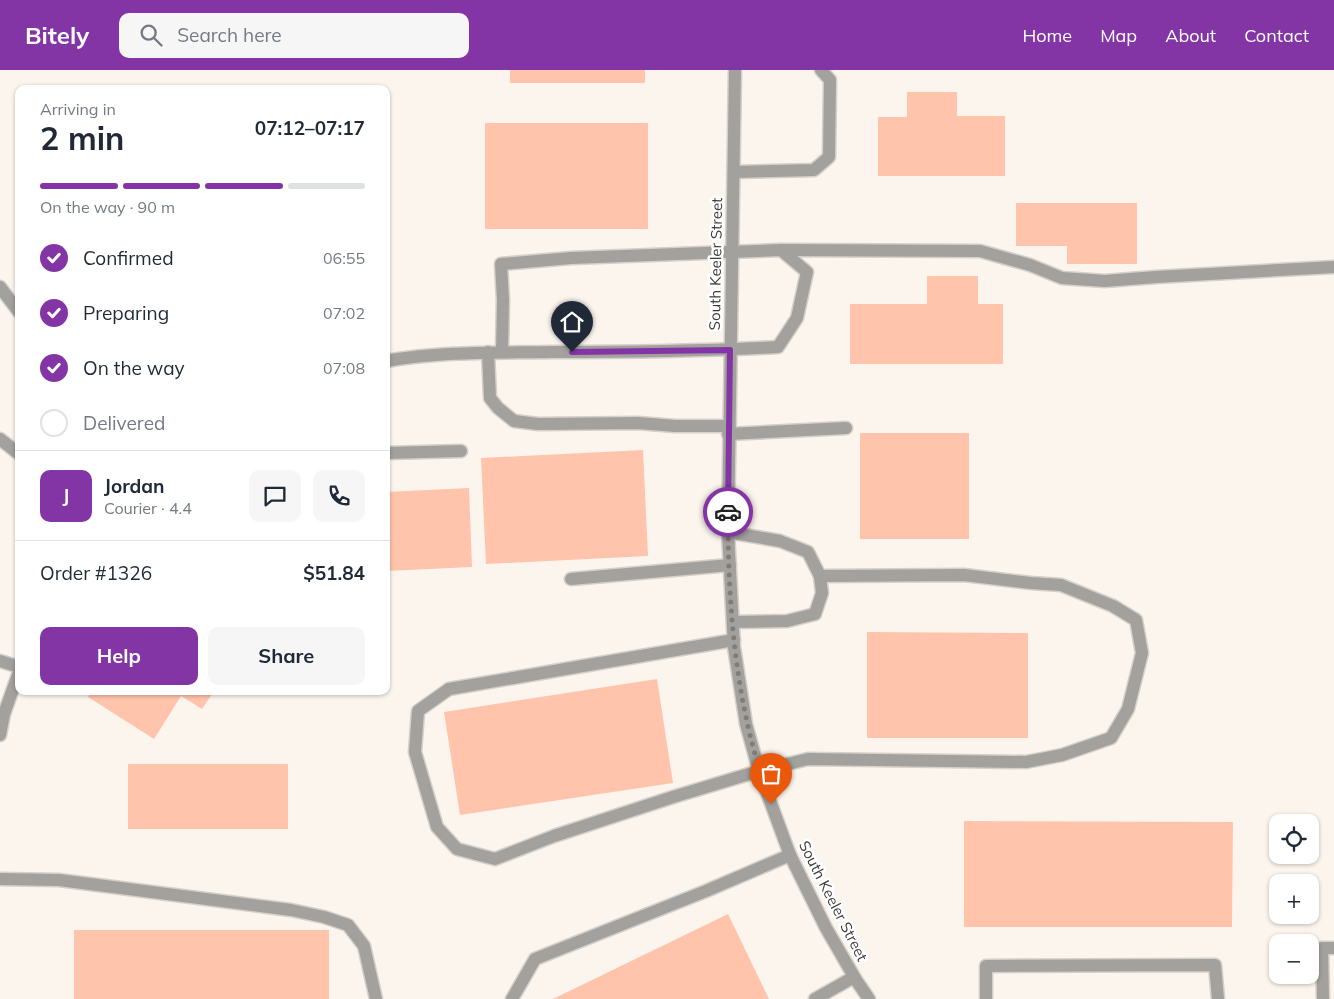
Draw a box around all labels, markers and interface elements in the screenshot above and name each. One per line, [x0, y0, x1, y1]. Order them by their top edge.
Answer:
search box [119, 13, 469, 58]
text: Bitely [25, 20, 89, 50]
icon: search [137, 21, 165, 49]
text: Search here [177, 23, 282, 47]
text: Home [1022, 24, 1072, 47]
text: Map [1100, 24, 1137, 47]
text: About [1165, 24, 1216, 47]
text: Contact [1244, 24, 1309, 47]
text: Arriving in [40, 99, 116, 119]
text: 07:12–07:17 [255, 116, 365, 140]
text: 2 min [40, 118, 124, 158]
text: On the way · 90 m [40, 197, 175, 217]
street label: South Keeler Street [705, 197, 726, 331]
icon: check [40, 244, 68, 272]
text: Confirmed [83, 246, 174, 270]
text: 06:55 [323, 248, 365, 268]
icon: check [40, 299, 68, 327]
text: Preparing [83, 301, 169, 325]
pin [551, 301, 593, 352]
text: 07:02 [323, 303, 365, 323]
icon: home [558, 308, 586, 336]
icon: check [40, 354, 68, 382]
text: On the way [83, 356, 185, 380]
text: 07:08 [323, 358, 365, 378]
text: Delivered [83, 411, 165, 435]
button: chat [249, 470, 301, 522]
button: phone [313, 470, 365, 522]
text: Jordan [104, 474, 164, 498]
text: J [63, 484, 69, 508]
courier [703, 487, 753, 537]
text: Courier · 4.4 [104, 498, 192, 518]
icon: car [714, 498, 742, 526]
text: Order #1326 [40, 561, 152, 585]
text: $51.84 [303, 561, 365, 585]
button: Help [40, 627, 198, 685]
button: Share [208, 627, 365, 685]
pin [750, 753, 792, 804]
icon: bag [757, 760, 785, 788]
map controls [1269, 814, 1319, 984]
button: locate [1269, 814, 1319, 864]
street label: South Keeler Street [795, 837, 872, 964]
button: + [1269, 874, 1319, 924]
button: − [1269, 934, 1319, 984]

